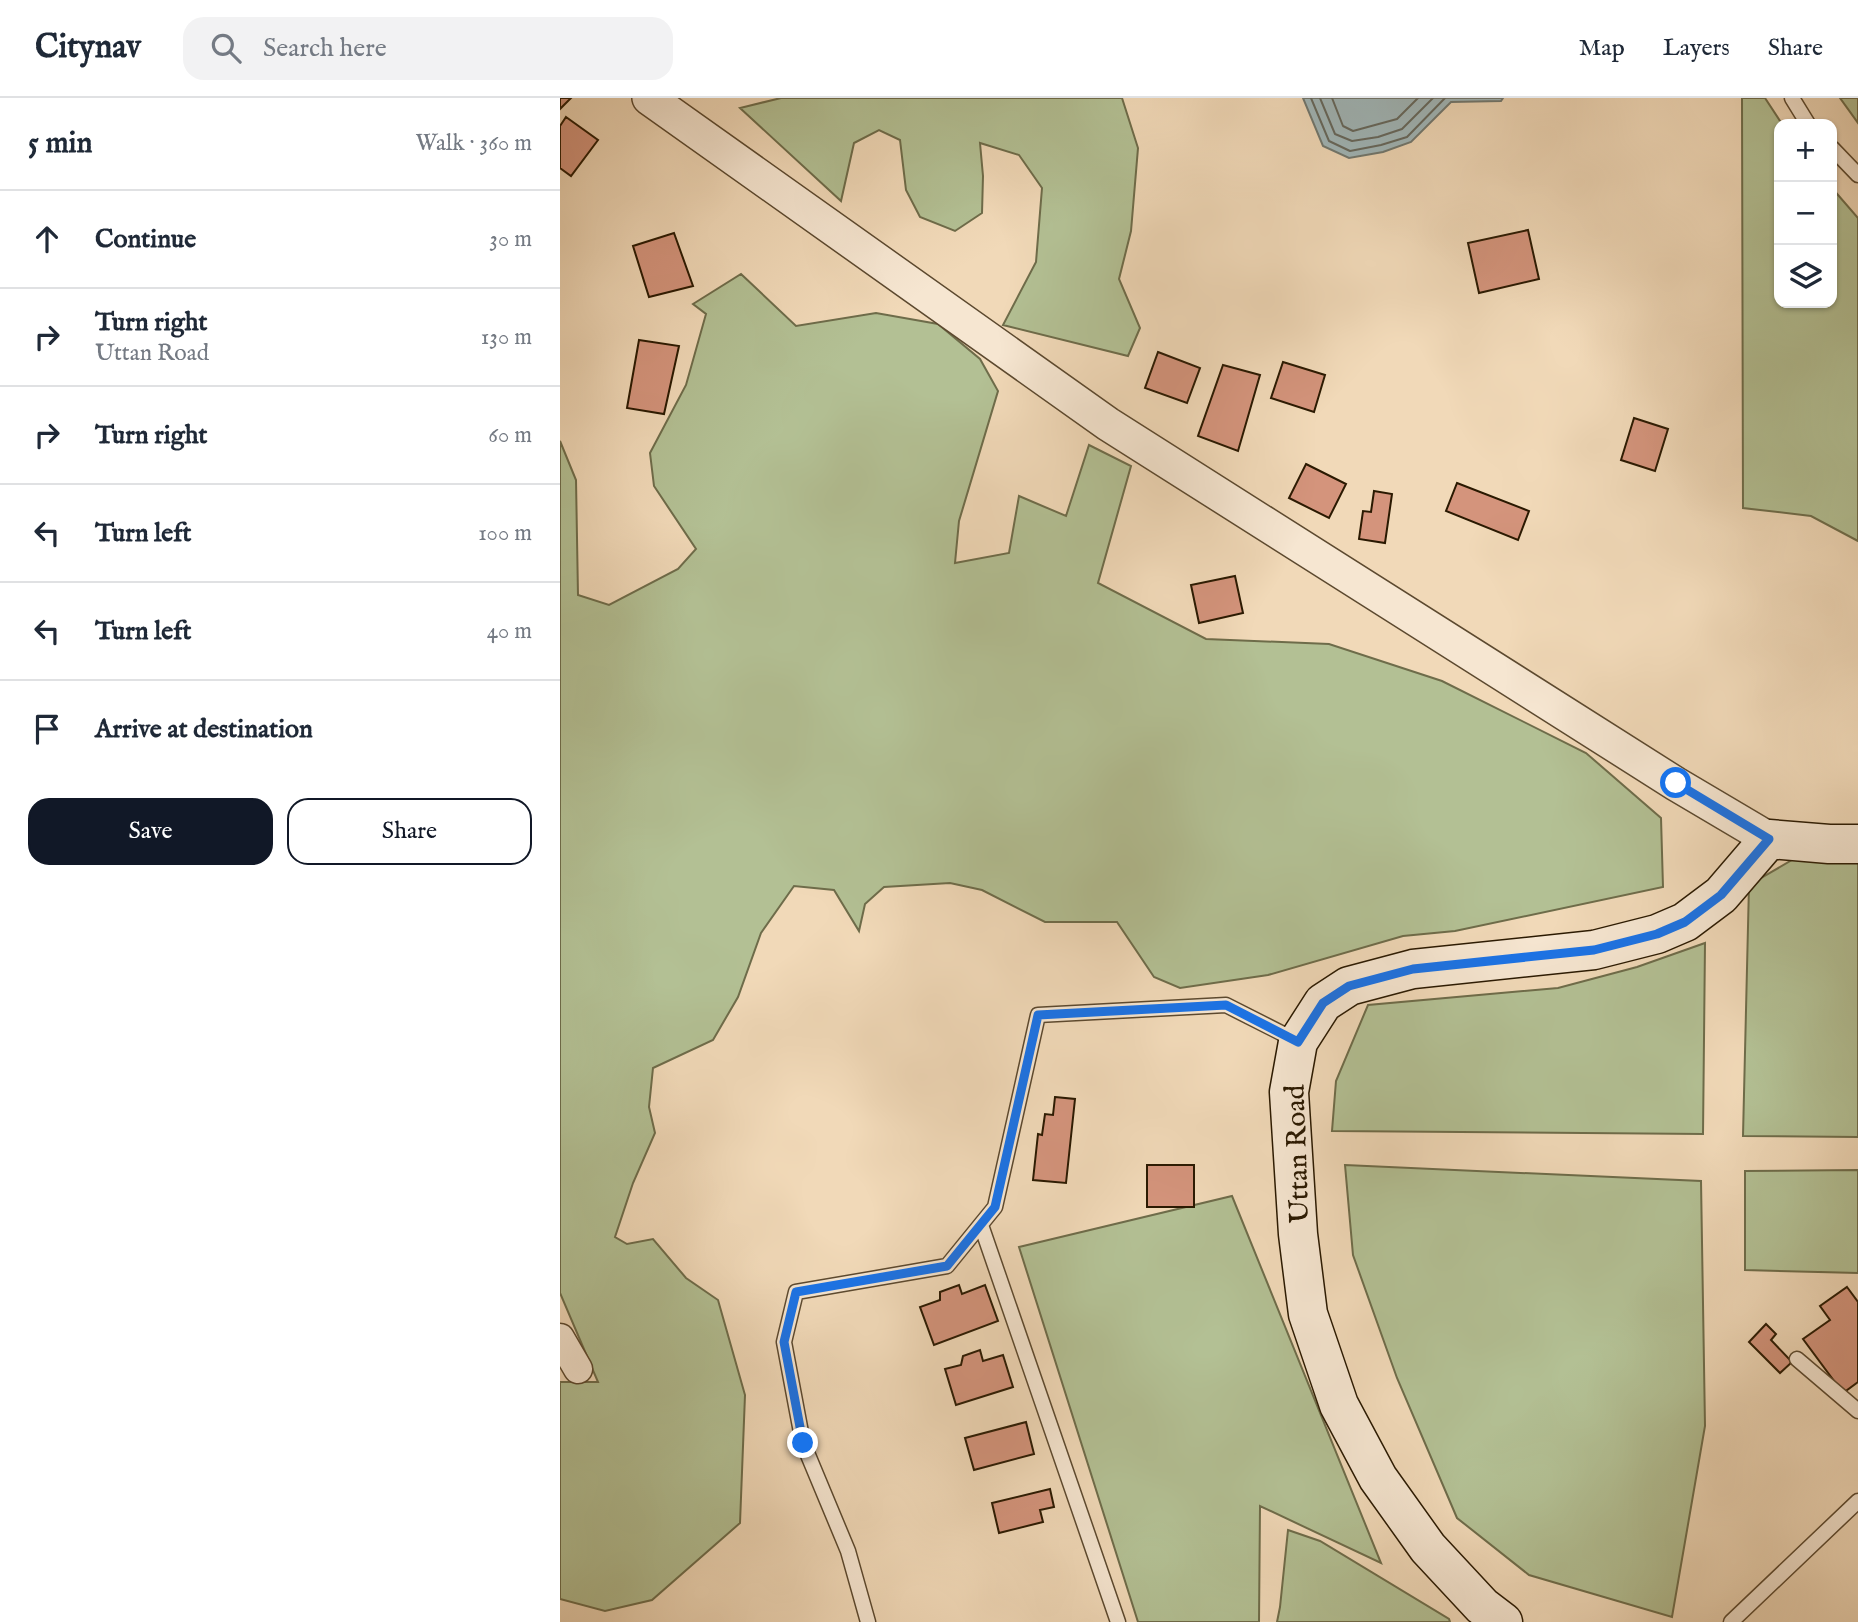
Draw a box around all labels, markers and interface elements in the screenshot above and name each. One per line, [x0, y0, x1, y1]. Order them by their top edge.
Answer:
search box [183, 17, 673, 80]
text: Citynav [35, 27, 141, 69]
icon: search [207, 29, 245, 67]
text: Search here [263, 32, 387, 65]
text: Map [1579, 33, 1625, 64]
text: Layers [1663, 33, 1730, 64]
text: Share [1768, 33, 1823, 64]
map controls [1774, 119, 1837, 308]
button: + [1774, 119, 1837, 182]
text: 5 min [28, 125, 93, 163]
text: Walk · 360 m [415, 129, 532, 158]
button: − [1774, 182, 1837, 245]
icon: ahead [28, 220, 66, 258]
text: Continue [95, 223, 196, 256]
text: 30 m [489, 225, 532, 254]
button: layers [1774, 245, 1837, 308]
text: Turn right [95, 306, 208, 339]
icon: right [28, 318, 66, 356]
text: 130 m [481, 323, 532, 352]
text: Uttan Road [95, 339, 209, 368]
icon: right [28, 416, 66, 454]
text: Turn right [95, 419, 208, 452]
text: 60 m [488, 421, 532, 450]
icon: left [28, 514, 66, 552]
text: Turn left [95, 517, 192, 550]
text: 100 m [478, 519, 532, 548]
icon: left [28, 612, 66, 650]
text: Turn left [95, 615, 192, 648]
text: 40 m [487, 617, 532, 646]
icon: arrive [28, 710, 66, 748]
text: Arrive at destination [95, 713, 313, 746]
route start [1660, 767, 1691, 798]
button: Save [28, 798, 273, 865]
button: Share [287, 798, 532, 865]
street label: Uttan Road [1279, 1084, 1318, 1224]
route end [787, 1427, 818, 1458]

